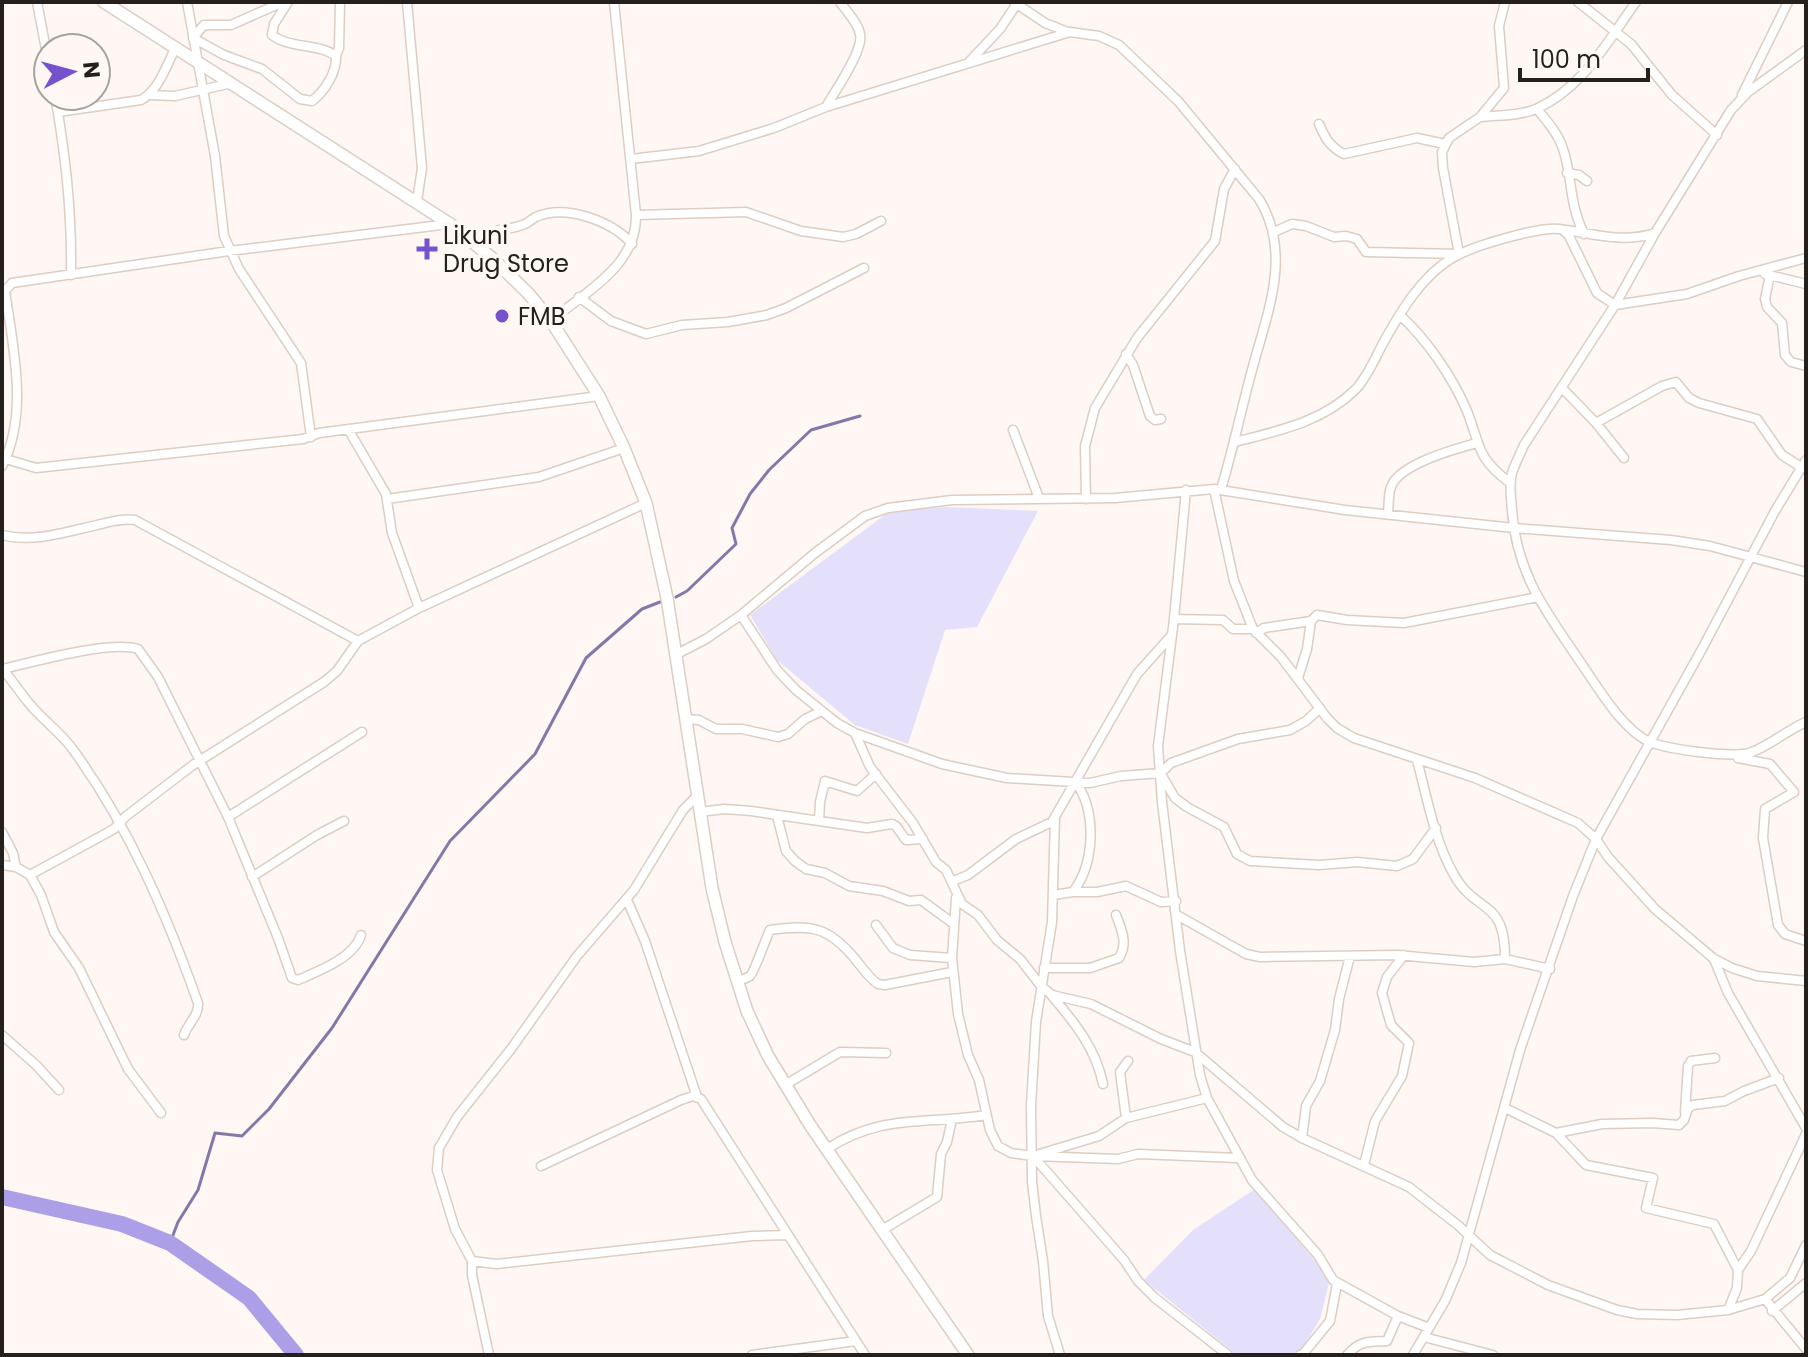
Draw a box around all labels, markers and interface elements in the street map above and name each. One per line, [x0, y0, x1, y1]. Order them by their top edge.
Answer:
north arrow [32, 32, 112, 112]
scale bar [1520, 32, 1648, 82]
text: 100 m [1532, 43, 1601, 76]
text: N [75, 60, 108, 80]
place label: Likuni Drug Store [443, 219, 569, 280]
marker: Likuni Drug Store [418, 240, 436, 258]
place label: FMB [518, 300, 565, 333]
marker: FMB [493, 307, 511, 325]

